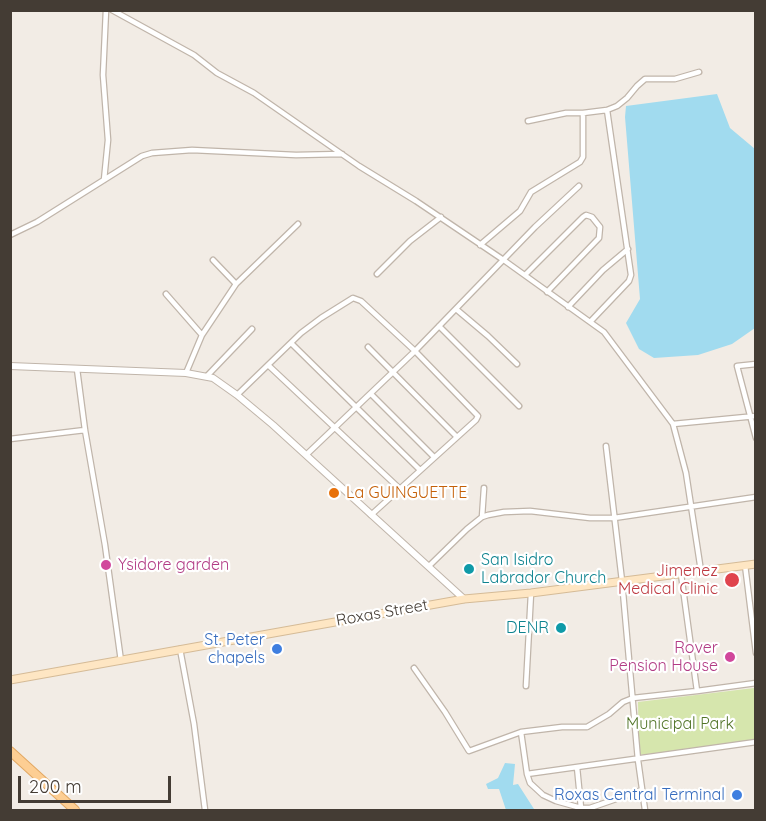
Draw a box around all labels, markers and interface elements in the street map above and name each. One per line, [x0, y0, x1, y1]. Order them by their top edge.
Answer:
place label: La GUINGUETTE [346, 483, 467, 503]
marker: La GUINGUETTE [327, 486, 341, 500]
place label: San Isidro Labrador Church [481, 550, 606, 588]
place label: Ysidore garden [118, 555, 229, 575]
marker: Ysidore garden [99, 558, 113, 572]
place label: Jimenez Medical Clinic [618, 561, 718, 599]
marker: San Isidro Labrador Church [462, 562, 476, 576]
marker: Jimenez Medical Clinic [723, 571, 741, 589]
street label: Roxas Street [334, 595, 430, 631]
place label: DENR [506, 618, 549, 638]
marker: DENR [554, 621, 568, 635]
place label: St. Peter chapels [204, 630, 265, 668]
place label: Rover Pension House [609, 638, 718, 676]
marker: St. Peter chapels [270, 642, 284, 656]
marker: Rover Pension House [723, 650, 737, 664]
park label: Municipal Park [626, 714, 734, 734]
scale bar [21, 764, 174, 802]
text: 200 m [29, 775, 82, 798]
place label: Roxas Central Terminal [554, 785, 725, 805]
marker: Roxas Central Terminal [730, 788, 744, 802]

